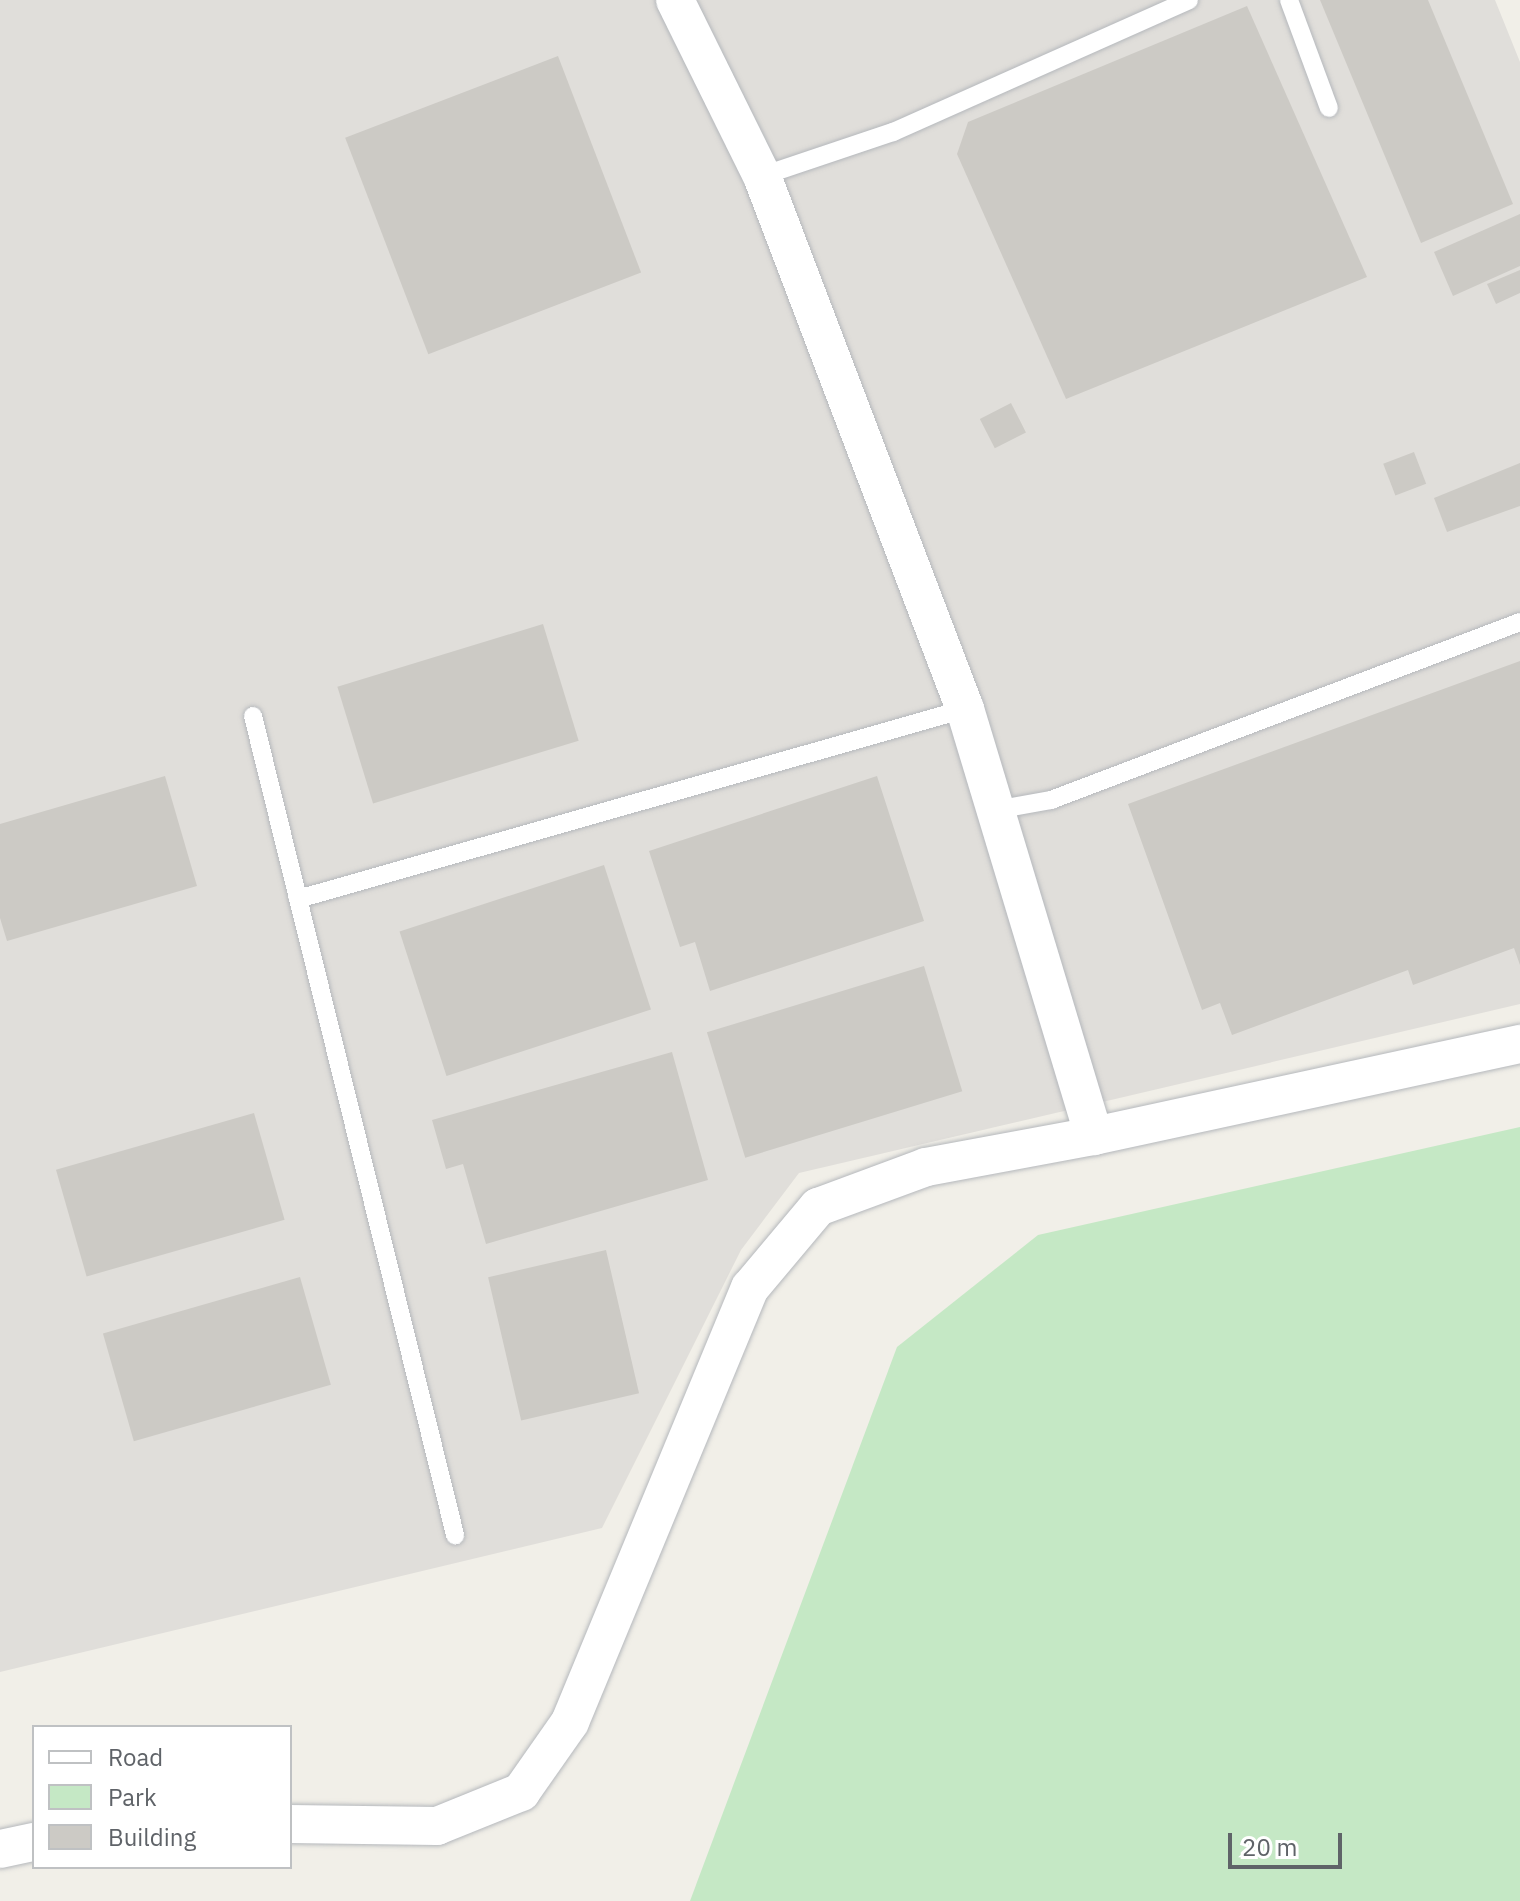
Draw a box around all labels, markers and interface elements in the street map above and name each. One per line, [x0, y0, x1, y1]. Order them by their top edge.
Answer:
legend [32, 1725, 292, 1869]
text: Road [108, 1741, 163, 1773]
text: Park [108, 1781, 157, 1813]
scale bar [1232, 1817, 1346, 1867]
text: Building [108, 1821, 196, 1853]
text: 20 m [1242, 1831, 1297, 1863]

